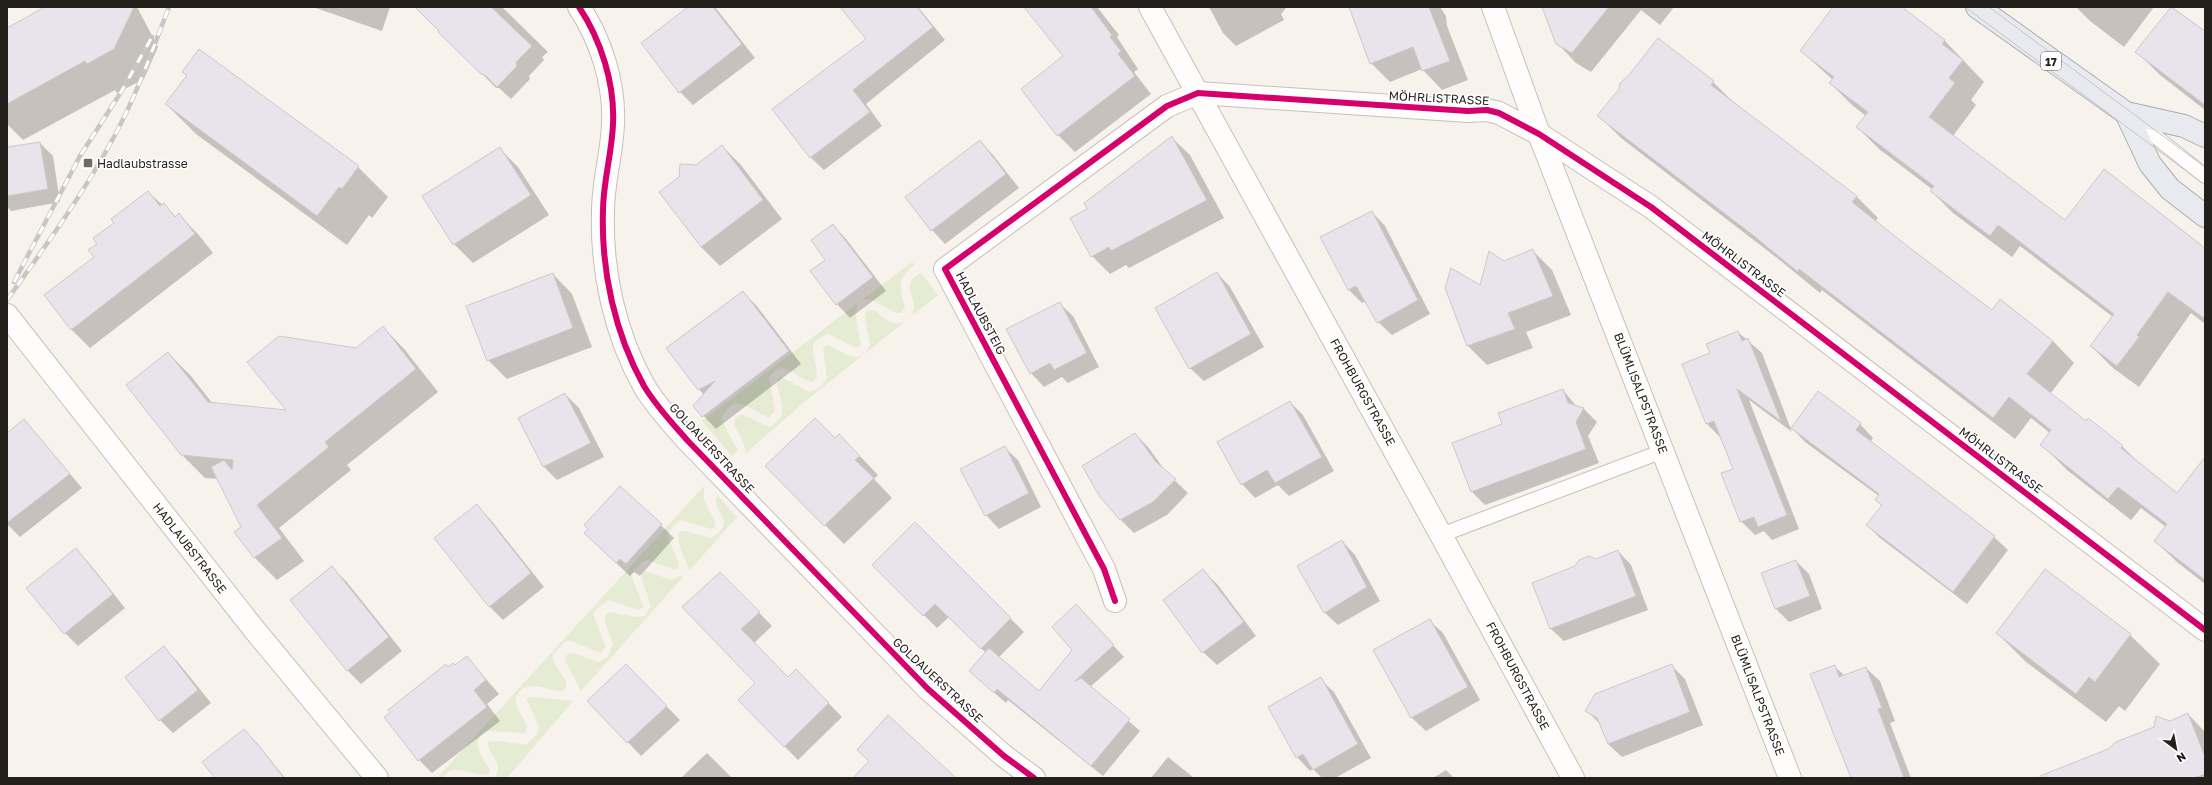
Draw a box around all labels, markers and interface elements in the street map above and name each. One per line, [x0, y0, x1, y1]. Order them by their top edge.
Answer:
road number: 17 [2041, 52, 2061, 70]
street label: MÖHRLISTRASSE [1388, 88, 1490, 108]
place label: Hadlaubstrasse [97, 156, 188, 171]
marker: Hadlaubstrasse [82, 157, 94, 169]
street label: MÖHRLISTRASSE [1699, 228, 1789, 300]
street label: HADLAUBSTEIG [953, 269, 1009, 357]
street label: BLÜMLISALPSTRASSE [1611, 330, 1671, 456]
street label: FROHBURGSTRASSE [1327, 336, 1399, 448]
street label: GOLDAUERSTRASSE [666, 400, 758, 496]
street label: MÖHRLISTRASSE [1956, 424, 2046, 496]
street label: HADLAUBSTRASSE [150, 500, 230, 596]
street label: FROHBURGSTRASSE [1483, 619, 1553, 733]
street label: BLÜMLISALPSTRASSE [1728, 632, 1788, 758]
street label: GOLDAUERSTRASSE [890, 634, 986, 726]
north arrow [2156, 729, 2196, 769]
text: N [2175, 750, 2189, 766]

